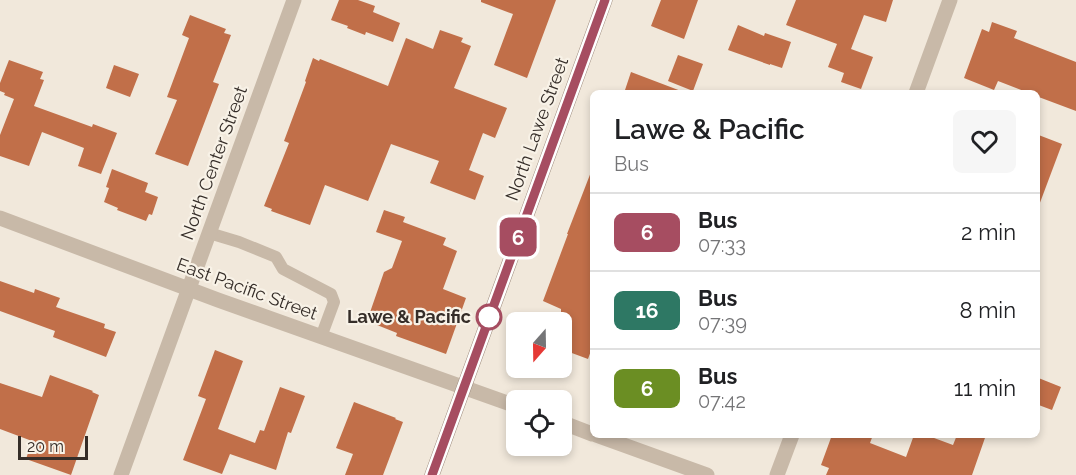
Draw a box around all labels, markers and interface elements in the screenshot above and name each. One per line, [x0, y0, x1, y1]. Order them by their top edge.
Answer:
street label: North Lawe Street [501, 54, 572, 203]
street label: North Center Street [176, 83, 251, 243]
button: heart [953, 110, 1016, 173]
text: Lawe & Pacific [614, 113, 805, 146]
text: Bus [614, 152, 649, 176]
text: Bus [698, 207, 737, 233]
line badge: 6 [498, 218, 538, 256]
text: 2 min [961, 219, 1016, 245]
text: 6 [641, 220, 653, 245]
text: 6 [512, 225, 524, 250]
text: 07:33 [698, 233, 746, 257]
street label: East Pacific Street [174, 253, 320, 324]
text: Bus [698, 285, 737, 311]
text: 8 min [960, 297, 1016, 323]
text: 16 [635, 298, 659, 323]
marker: Lawe & Pacific [476, 304, 502, 330]
place label: Lawe & Pacific [347, 306, 471, 327]
text: 07:39 [698, 311, 747, 335]
north arrow [506, 312, 572, 378]
map controls [506, 312, 572, 456]
text: Bus [698, 363, 737, 389]
text: 11 min [954, 375, 1016, 401]
text: 6 [641, 376, 653, 401]
text: 07:42 [698, 389, 746, 413]
button: locate [506, 390, 572, 456]
scale bar [18, 433, 88, 460]
text: 20 m [27, 437, 64, 456]

